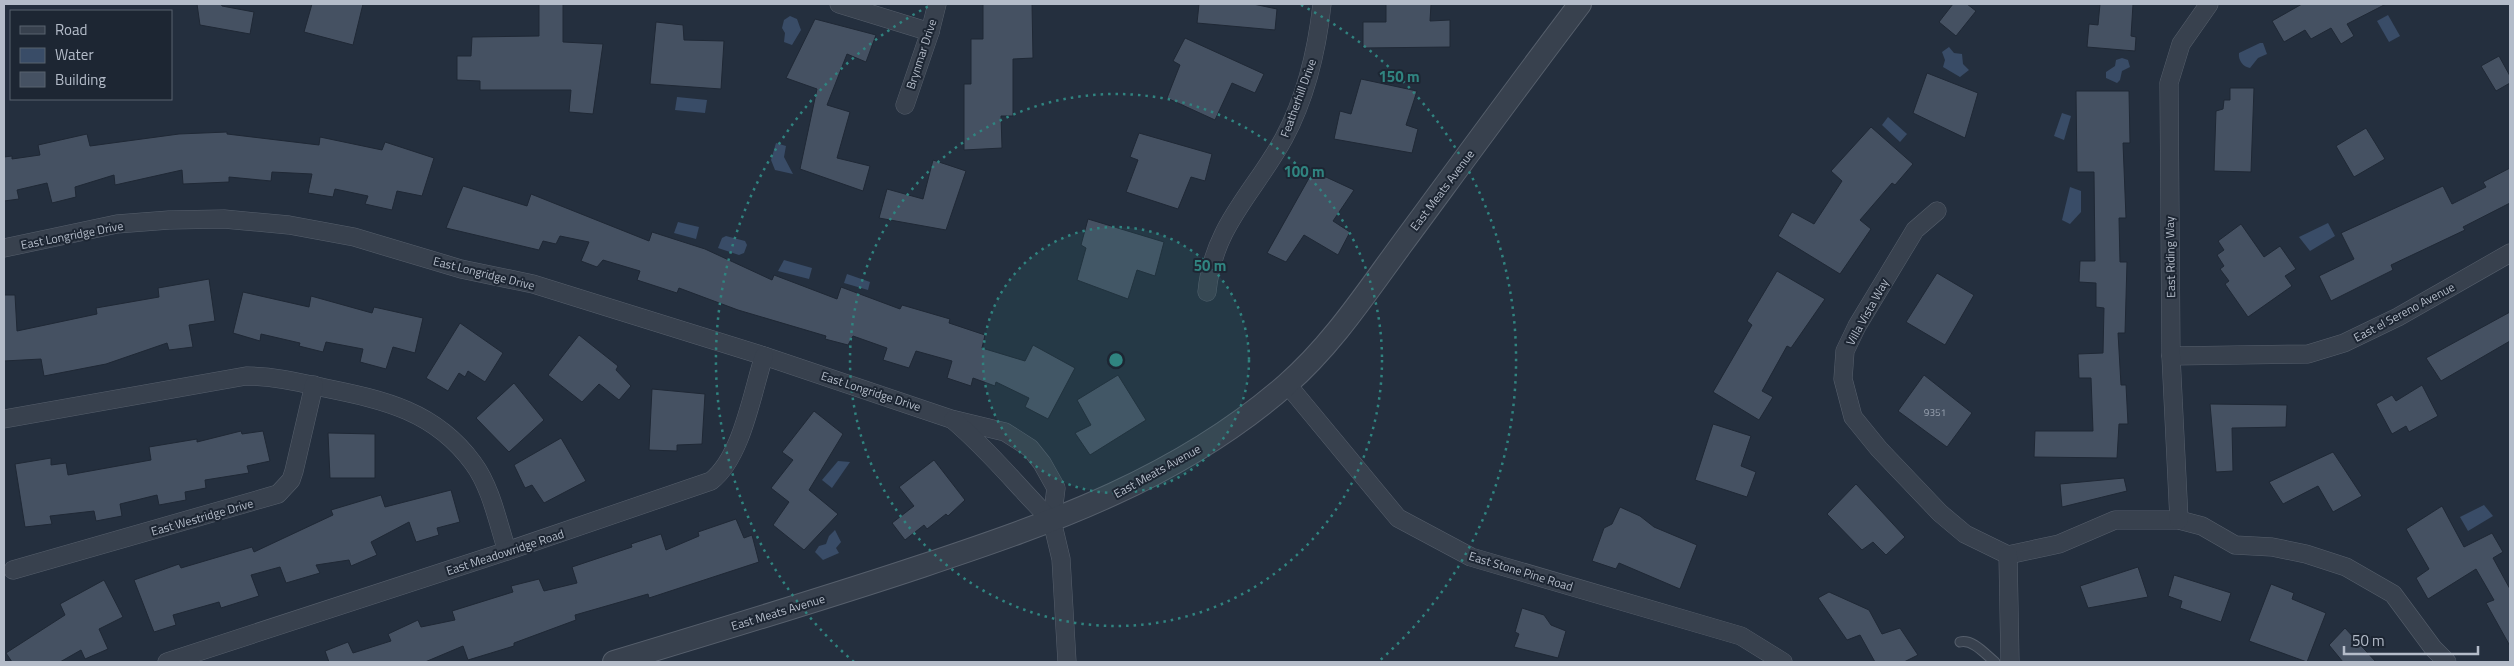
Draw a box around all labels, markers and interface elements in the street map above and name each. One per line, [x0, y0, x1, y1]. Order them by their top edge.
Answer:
legend [10, 10, 172, 100]
street label: Brynmar Drive [901, 16, 941, 92]
text: Road [55, 18, 87, 41]
text: Water [55, 43, 94, 66]
street label: Featherhill Drive [1275, 56, 1321, 140]
text: 150 m [1378, 65, 1420, 88]
text: Building [55, 68, 106, 91]
street label: East Meats Avenue [1405, 145, 1479, 235]
text: 100 m [1283, 160, 1325, 183]
street label: East Longridge Drive [19, 216, 125, 254]
street label: East Riding Way [2160, 216, 2180, 298]
street label: East Longridge Drive [431, 251, 537, 295]
text: 50 m [1194, 254, 1226, 277]
street label: Villa Vista Way [1841, 275, 1893, 349]
street label: East el Sereno Avenue [2350, 277, 2458, 347]
centre of rings [1107, 351, 1125, 369]
street label: East Longridge Drive [819, 366, 923, 416]
house number: 9351 [1924, 405, 1946, 420]
street label: East Meats Avenue [1110, 439, 1204, 503]
street label: East Westridge Drive [149, 493, 255, 541]
street label: East Meadowridge Road [444, 524, 566, 580]
street label: East Stone Pine Road [1467, 546, 1575, 596]
street label: East Meats Avenue [729, 589, 827, 635]
scale bar [2344, 624, 2478, 656]
text: 50 m [2352, 629, 2385, 652]

